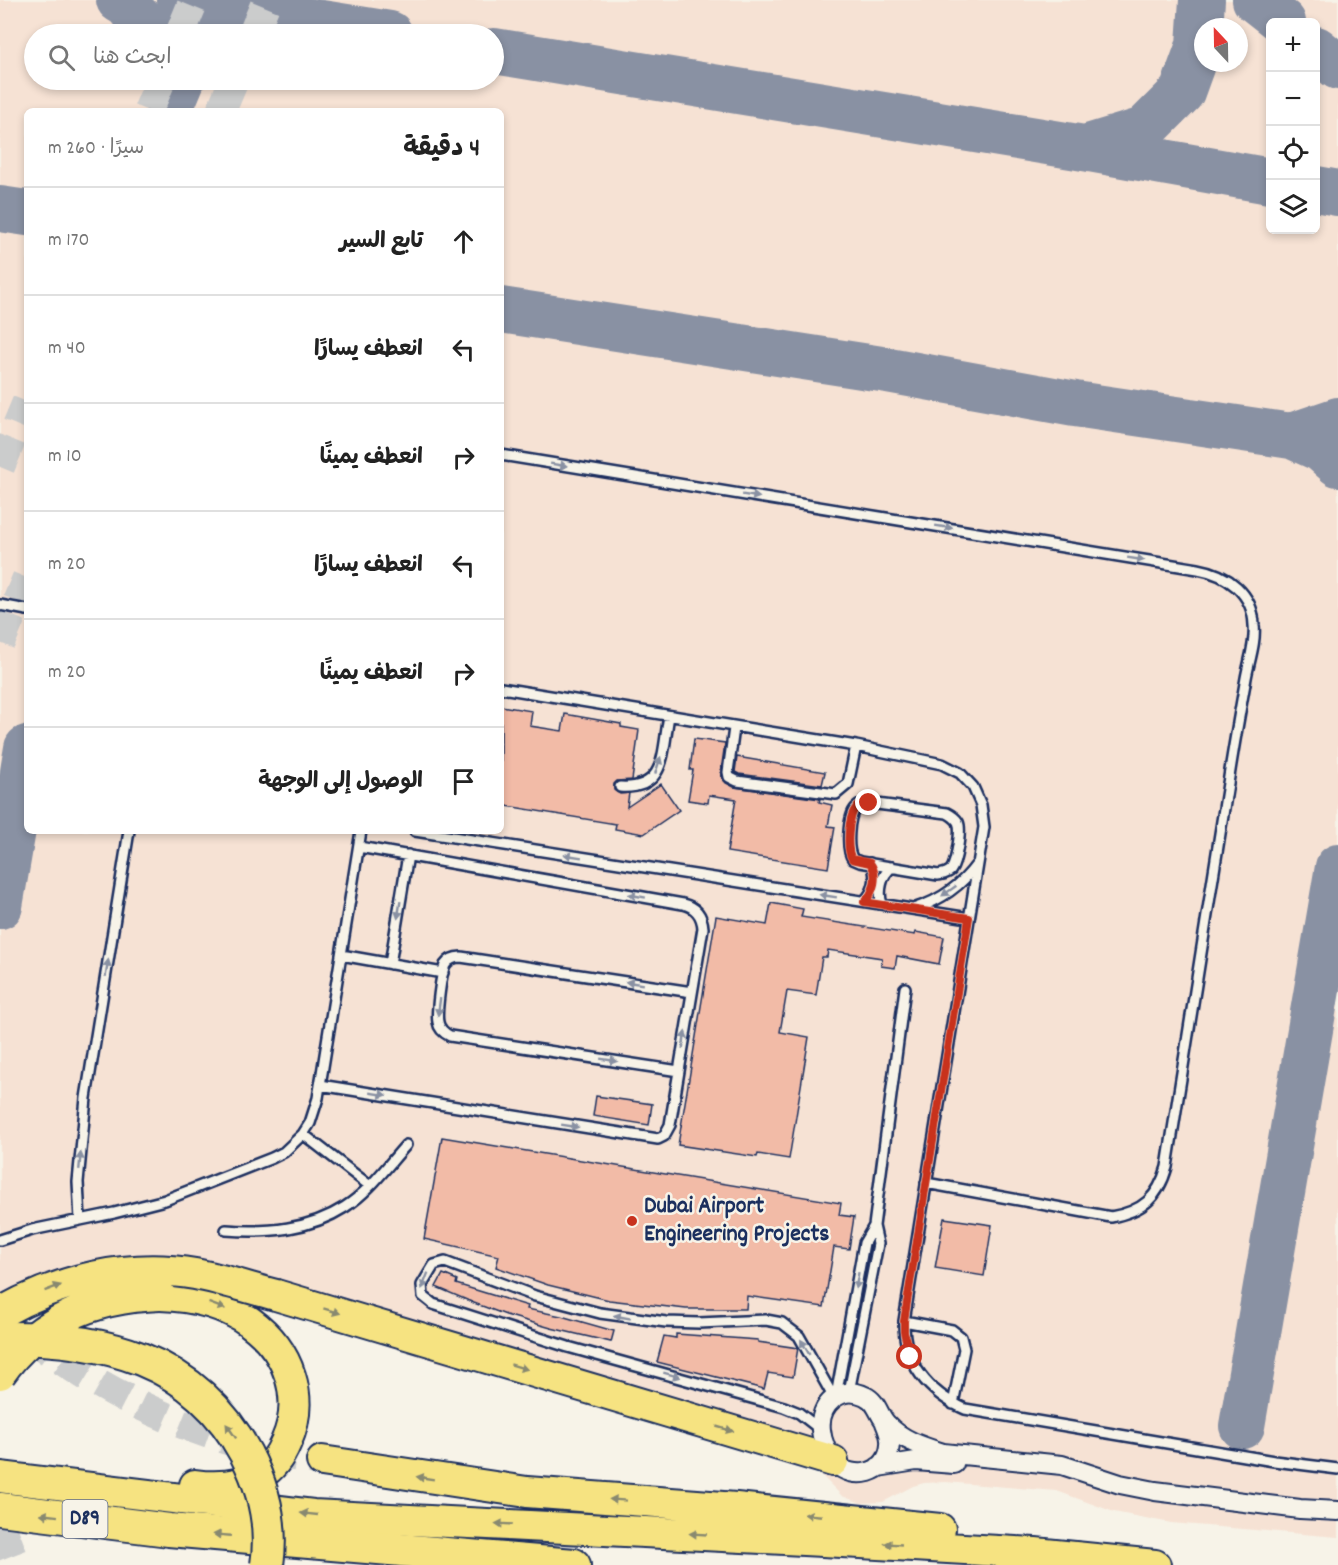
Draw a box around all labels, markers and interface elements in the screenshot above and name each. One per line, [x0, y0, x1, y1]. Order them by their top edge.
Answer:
north arrow [1194, 18, 1248, 72]
map controls [1266, 18, 1320, 234]
button: + [1266, 18, 1320, 72]
search box [24, 24, 504, 90]
icon: search [45, 41, 78, 74]
text: ابحث هنا [93, 43, 172, 74]
button: − [1266, 72, 1320, 126]
button: locate [1266, 126, 1320, 180]
text: 4 دقيقة [403, 131, 480, 168]
text: سيرًا · 260 m [48, 135, 144, 163]
button: layers [1266, 180, 1320, 234]
icon: ahead [447, 225, 480, 258]
text: 170 m [48, 227, 89, 255]
text: تابع السير [340, 227, 423, 258]
icon: left [447, 333, 480, 366]
text: 40 m [48, 335, 86, 363]
text: انعطف يسارًا [314, 335, 423, 366]
icon: right [447, 441, 480, 474]
text: 10 m [48, 443, 82, 471]
text: انعطف يمينًا [320, 443, 423, 474]
one-way arrow [549, 460, 568, 469]
one-way arrow [742, 492, 761, 501]
one-way arrow [934, 523, 953, 532]
icon: left [447, 549, 480, 582]
text: 20 m [48, 551, 86, 579]
text: انعطف يسارًا [314, 551, 423, 582]
one-way arrow [1127, 554, 1146, 563]
icon: right [447, 657, 480, 690]
text: 20 m [48, 659, 86, 687]
text: انعطف يمينًا [320, 659, 423, 690]
one-way arrow [654, 756, 664, 774]
icon: arrive [447, 765, 480, 798]
text: الوصول إلى الوجهة [258, 767, 423, 798]
route end [855, 789, 881, 815]
one-way arrow [563, 851, 582, 860]
one-way arrow [942, 885, 957, 897]
one-way arrow [627, 891, 646, 900]
one-way arrow [818, 891, 837, 900]
one-way arrow [394, 900, 403, 919]
one-way arrow [103, 959, 112, 978]
one-way arrow [625, 979, 644, 988]
one-way arrow [434, 998, 443, 1017]
one-way arrow [680, 1030, 689, 1049]
one-way arrow [599, 1056, 618, 1065]
one-way arrow [368, 1090, 387, 1099]
one-way arrow [561, 1122, 580, 1131]
one-way arrow [75, 1152, 85, 1171]
place label: Dubai Airport Engineering Projects [644, 1190, 829, 1252]
marker: Dubai Airport Engineering Projects [625, 1214, 639, 1228]
one-way arrow [852, 1271, 861, 1290]
one-way arrow [420, 1272, 430, 1290]
one-way arrow [44, 1283, 62, 1293]
one-way arrow [208, 1301, 226, 1311]
one-way arrow [323, 1307, 341, 1316]
one-way arrow [612, 1312, 631, 1321]
one-way arrow [800, 1339, 811, 1355]
route start [896, 1343, 922, 1369]
one-way arrow [510, 1363, 528, 1372]
one-way arrow [663, 1371, 681, 1381]
one-way arrow [225, 1423, 237, 1439]
one-way arrow [717, 1425, 735, 1434]
one-way arrow [415, 1473, 434, 1482]
one-way arrow [609, 1495, 628, 1505]
road number: D89 [62, 1500, 107, 1538]
one-way arrow [299, 1509, 318, 1519]
one-way arrow [39, 1510, 58, 1519]
one-way arrow [803, 1510, 822, 1520]
one-way arrow [494, 1520, 513, 1529]
one-way arrow [213, 1530, 232, 1539]
one-way arrow [689, 1530, 708, 1539]
one-way arrow [884, 1540, 903, 1549]

